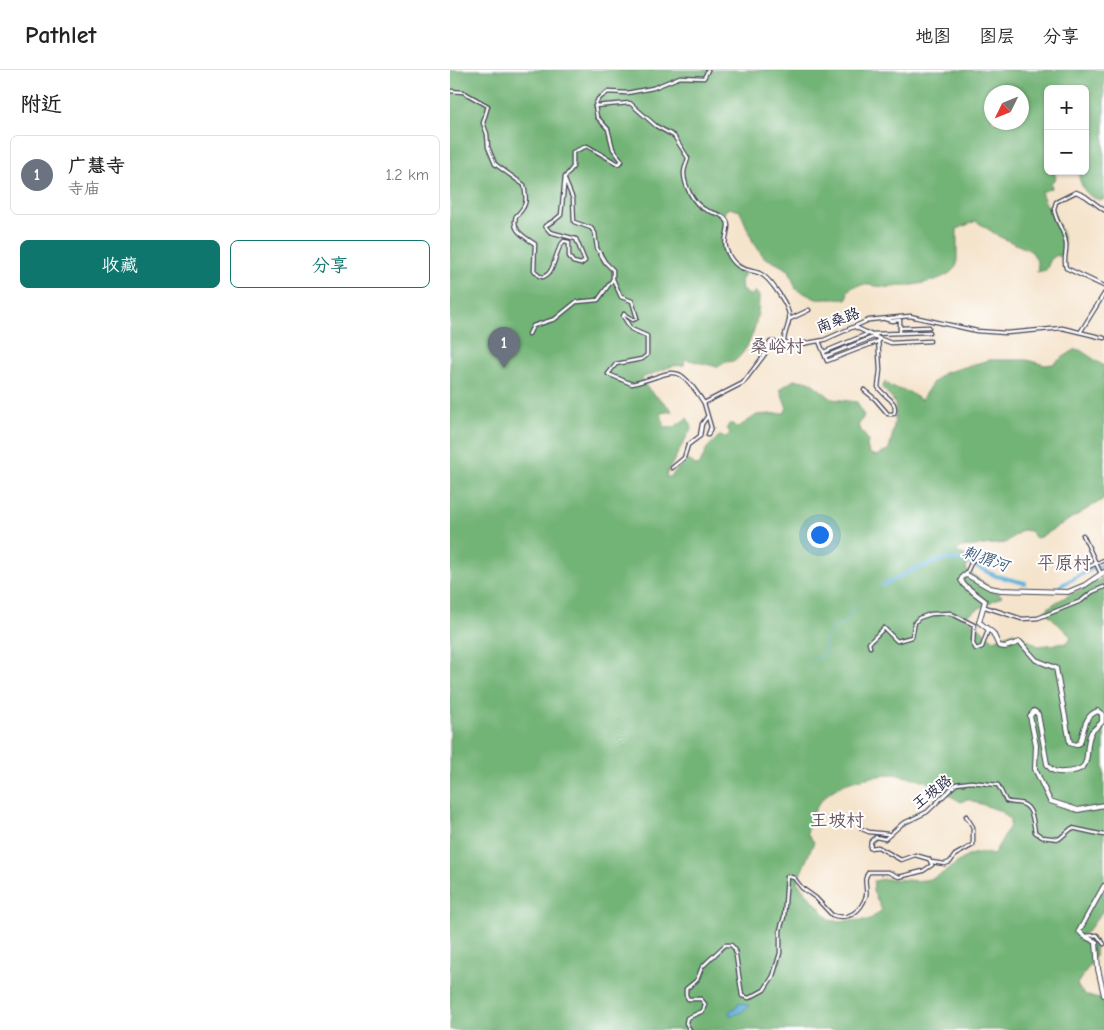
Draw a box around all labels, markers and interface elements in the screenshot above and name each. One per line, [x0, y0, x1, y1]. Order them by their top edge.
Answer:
text: Pathlet [25, 21, 96, 49]
text: 地图 [915, 26, 951, 47]
text: 图层 [979, 26, 1015, 47]
text: 分享 [1043, 26, 1079, 47]
north arrow [984, 85, 1029, 130]
map controls [1044, 85, 1089, 175]
button: + [1044, 85, 1089, 130]
text: 附近 [20, 92, 62, 116]
button: − [1044, 130, 1089, 175]
text: 广慧寺 [68, 155, 125, 177]
text: 1 [34, 166, 40, 184]
text: 1.2 km [386, 166, 429, 184]
text: 寺庙 [68, 180, 100, 198]
button: 收藏 [20, 240, 220, 288]
button: 分享 [230, 240, 430, 288]
street label: 南桑路 [814, 304, 862, 336]
pin: 1 [488, 327, 520, 368]
district label: 桑峪村 [750, 336, 804, 357]
your location [807, 522, 833, 548]
water label: 刺猬河 [960, 543, 1014, 576]
district label: 平原村 [1037, 553, 1091, 574]
street label: 王坡路 [909, 771, 955, 813]
district label: 王坡村 [810, 810, 864, 831]

